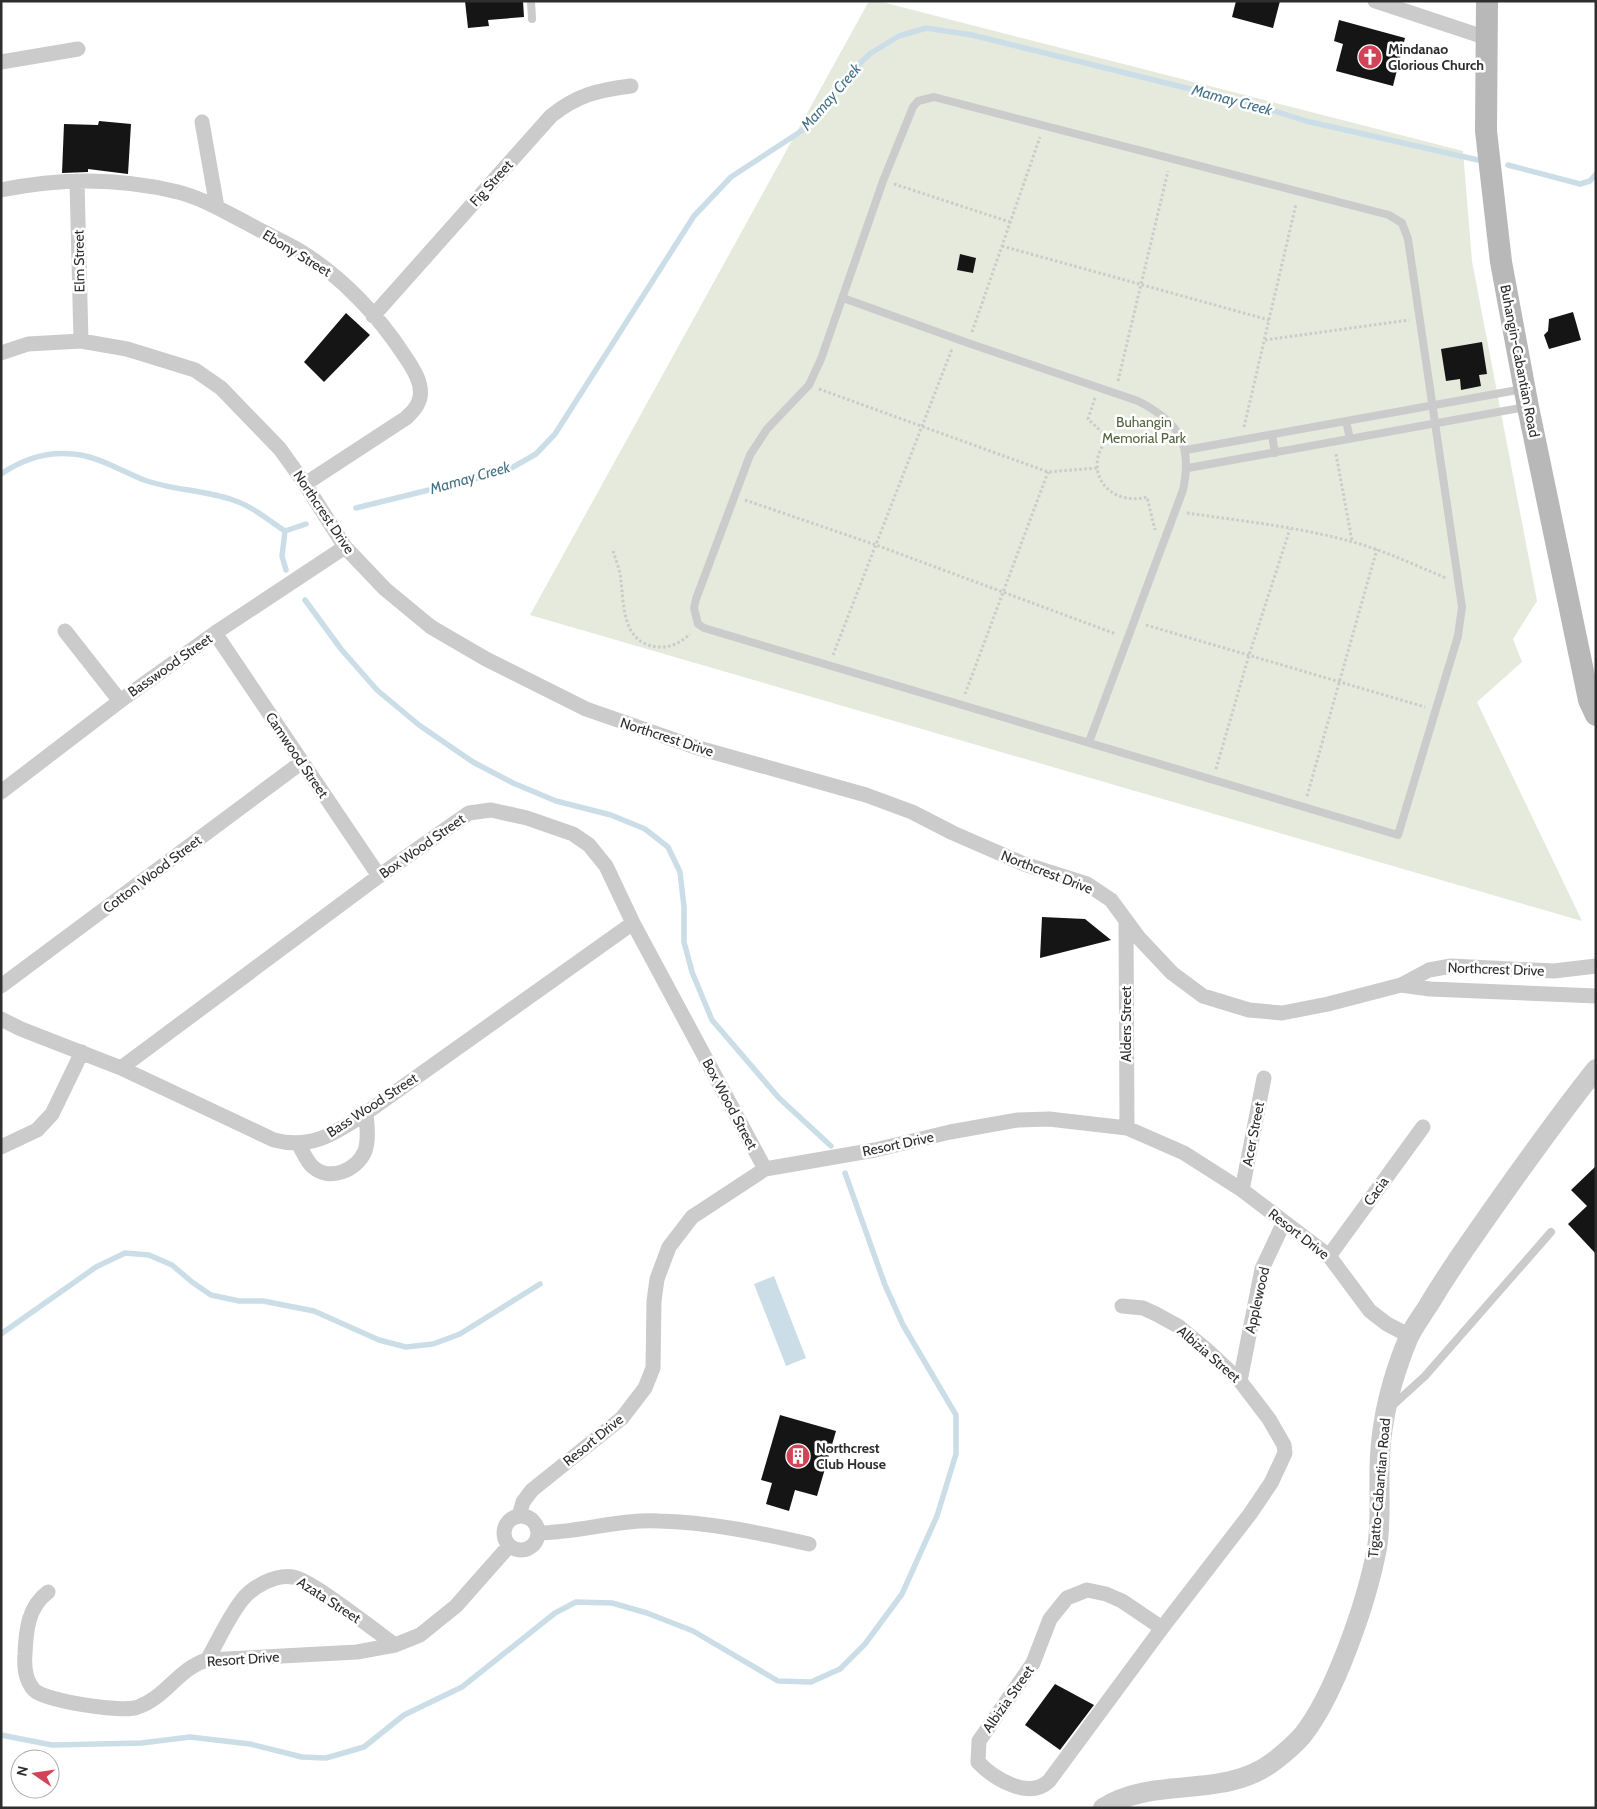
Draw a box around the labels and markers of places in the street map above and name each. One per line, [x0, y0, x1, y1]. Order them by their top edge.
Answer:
place label: Mindanao Glorious Church [1388, 40, 1484, 74]
church icon: Mindanao Glorious Church [1357, 44, 1383, 70]
place label: Northcrest Club House [816, 1439, 886, 1473]
building icon: Northcrest Club House [785, 1443, 811, 1469]

